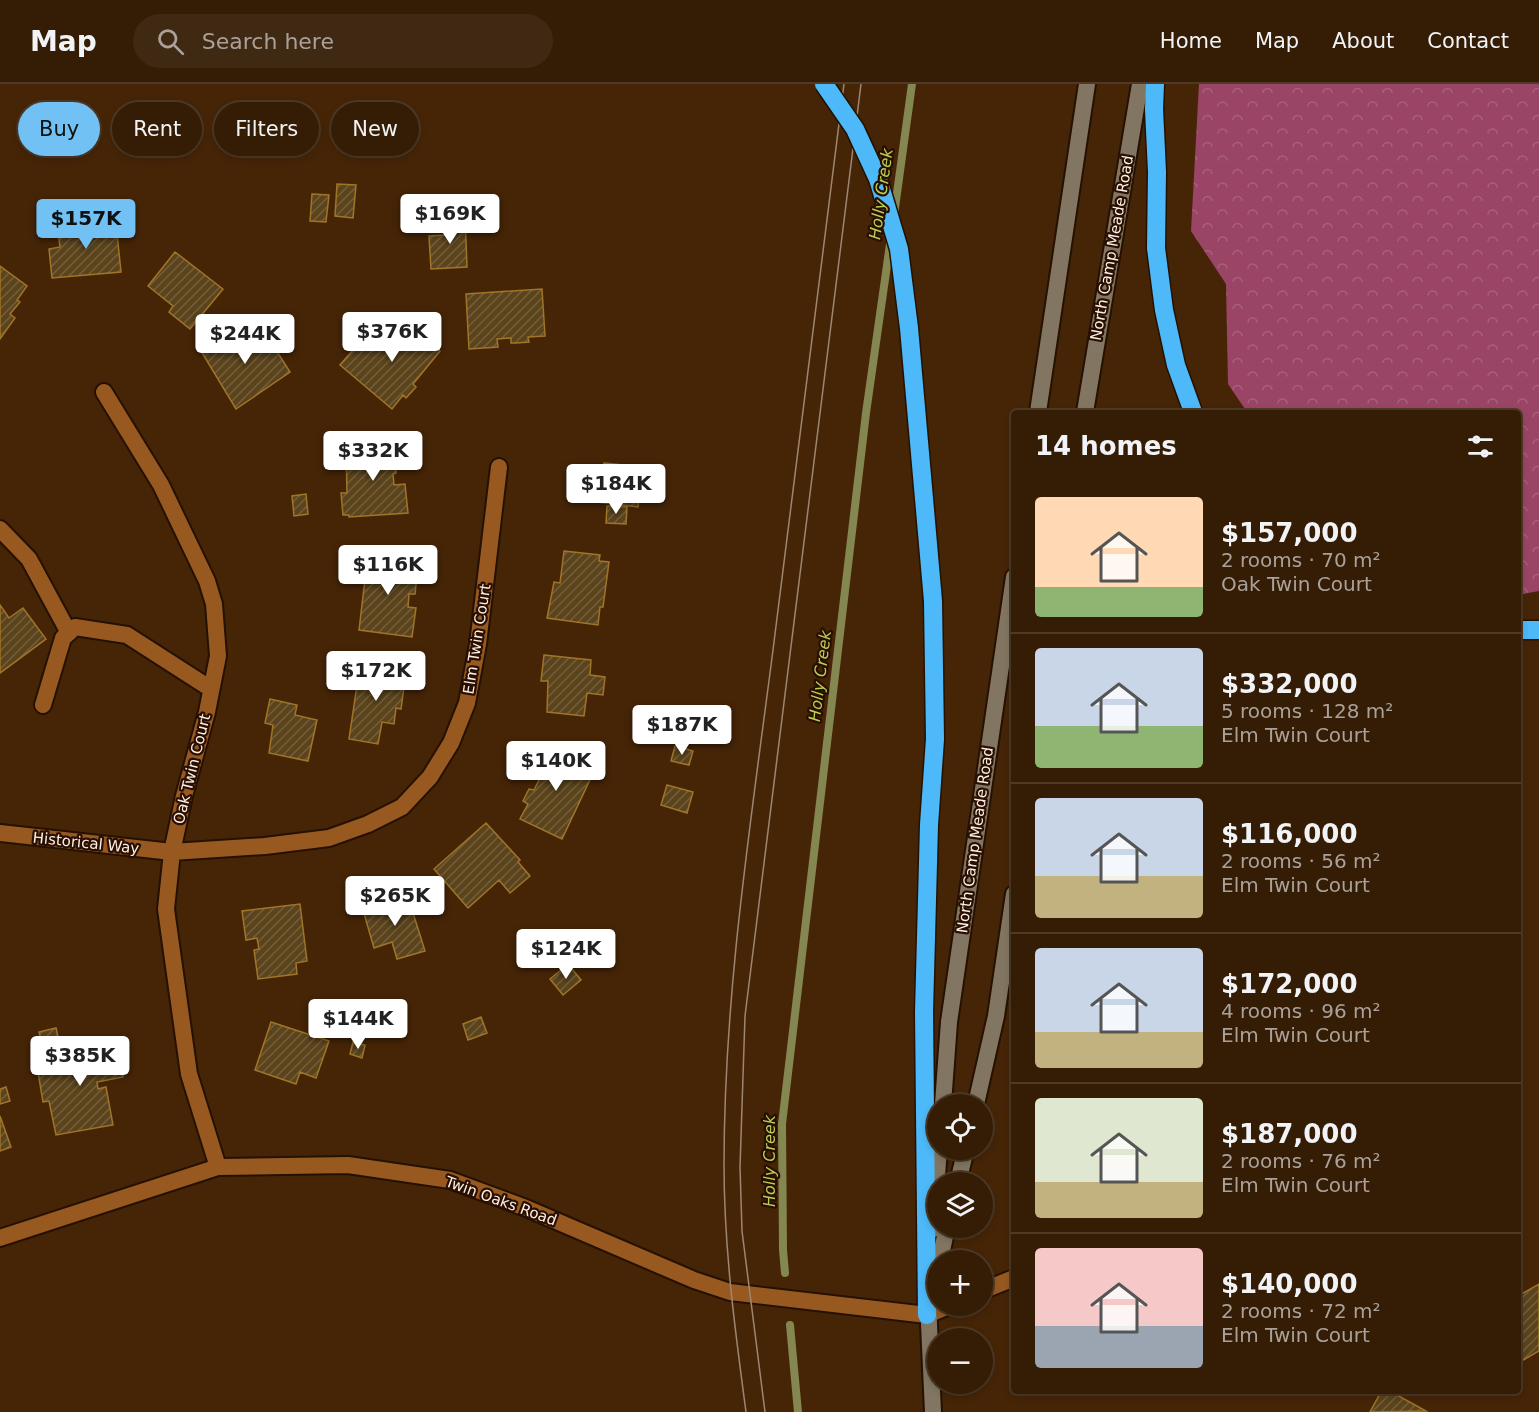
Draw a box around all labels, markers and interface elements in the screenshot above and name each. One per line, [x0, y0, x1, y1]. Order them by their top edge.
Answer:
search box [133, 14, 553, 68]
text: Map [30, 25, 97, 58]
icon: search [154, 25, 187, 58]
text: Search here [202, 29, 334, 54]
text: Home [1160, 29, 1222, 53]
text: Map [1255, 29, 1299, 53]
text: About [1332, 29, 1394, 53]
text: Contact [1427, 29, 1509, 53]
chip: Buy [18, 102, 100, 156]
chip: Rent [112, 102, 202, 156]
chip: Filters [214, 102, 319, 156]
chip: New [331, 102, 419, 156]
water label: Holly Creek [865, 146, 897, 241]
street label: North Camp Meade Road [1087, 154, 1137, 342]
pin: $169K [408, 194, 492, 245]
pin: $157K [44, 199, 128, 250]
text: $169K [414, 201, 486, 225]
text: $157K [50, 206, 122, 230]
pin: $376K [350, 312, 434, 363]
pin: $244K [203, 314, 287, 365]
text: $376K [356, 319, 428, 343]
text: $244K [209, 321, 281, 345]
icon: filters [1464, 430, 1497, 463]
pin: $332K [331, 431, 415, 482]
text: 14 homes [1035, 431, 1177, 461]
text: $332K [337, 438, 409, 462]
pin: $184K [574, 464, 658, 515]
text: $184K [580, 471, 652, 495]
text: $157,000 [1221, 518, 1358, 548]
icon: home [1083, 521, 1155, 593]
pin: $116K [346, 545, 430, 596]
text: 2 rooms · 70 m² [1221, 548, 1381, 572]
text: $116K [352, 552, 424, 576]
text: Oak Twin Court [1221, 572, 1372, 596]
street label: Elm Twin Court [459, 582, 495, 696]
water label: Holly Creek [805, 628, 835, 723]
pin: $172K [334, 651, 418, 702]
text: $172K [340, 658, 412, 682]
text: $332,000 [1221, 669, 1358, 699]
icon: home [1083, 672, 1155, 744]
text: 5 rooms · 128 m² [1221, 699, 1393, 723]
pin: $187K [640, 705, 724, 756]
street label: Oak Twin Court [170, 712, 214, 826]
text: $187K [646, 712, 718, 736]
text: Elm Twin Court [1221, 723, 1370, 747]
pin: $140K [514, 741, 598, 792]
street label: North Camp Meade Road [953, 746, 997, 934]
text: $140K [520, 748, 592, 772]
text: $116,000 [1221, 819, 1358, 849]
icon: home [1083, 822, 1155, 894]
street label: Historical Way [32, 828, 140, 858]
text: 2 rooms · 56 m² [1221, 849, 1381, 873]
text: Elm Twin Court [1221, 873, 1370, 897]
pin: $265K [353, 876, 437, 927]
text: $265K [359, 883, 431, 907]
pin: $124K [524, 929, 608, 980]
text: $124K [530, 936, 602, 960]
text: $172,000 [1221, 969, 1358, 999]
icon: home [1083, 972, 1155, 1044]
pin: $144K [316, 999, 400, 1050]
text: 4 rooms · 96 m² [1221, 999, 1381, 1023]
text: $144K [322, 1006, 394, 1030]
text: Elm Twin Court [1221, 1023, 1370, 1047]
pin: $385K [38, 1036, 122, 1087]
text: $385K [44, 1043, 116, 1067]
map controls [927, 1094, 993, 1394]
button: locate [927, 1094, 993, 1160]
water label: Holly Creek [760, 1114, 779, 1207]
text: $187,000 [1221, 1119, 1358, 1149]
icon: home [1083, 1122, 1155, 1194]
text: 2 rooms · 76 m² [1221, 1149, 1381, 1173]
street label: Twin Oaks Road [442, 1172, 559, 1230]
button: layers [927, 1172, 993, 1238]
text: Elm Twin Court [1221, 1173, 1370, 1197]
button: + [927, 1250, 993, 1316]
text: $140,000 [1221, 1269, 1358, 1299]
icon: home [1083, 1272, 1155, 1344]
text: 2 rooms · 72 m² [1221, 1299, 1381, 1323]
text: Elm Twin Court [1221, 1323, 1370, 1347]
button: − [927, 1328, 993, 1394]

